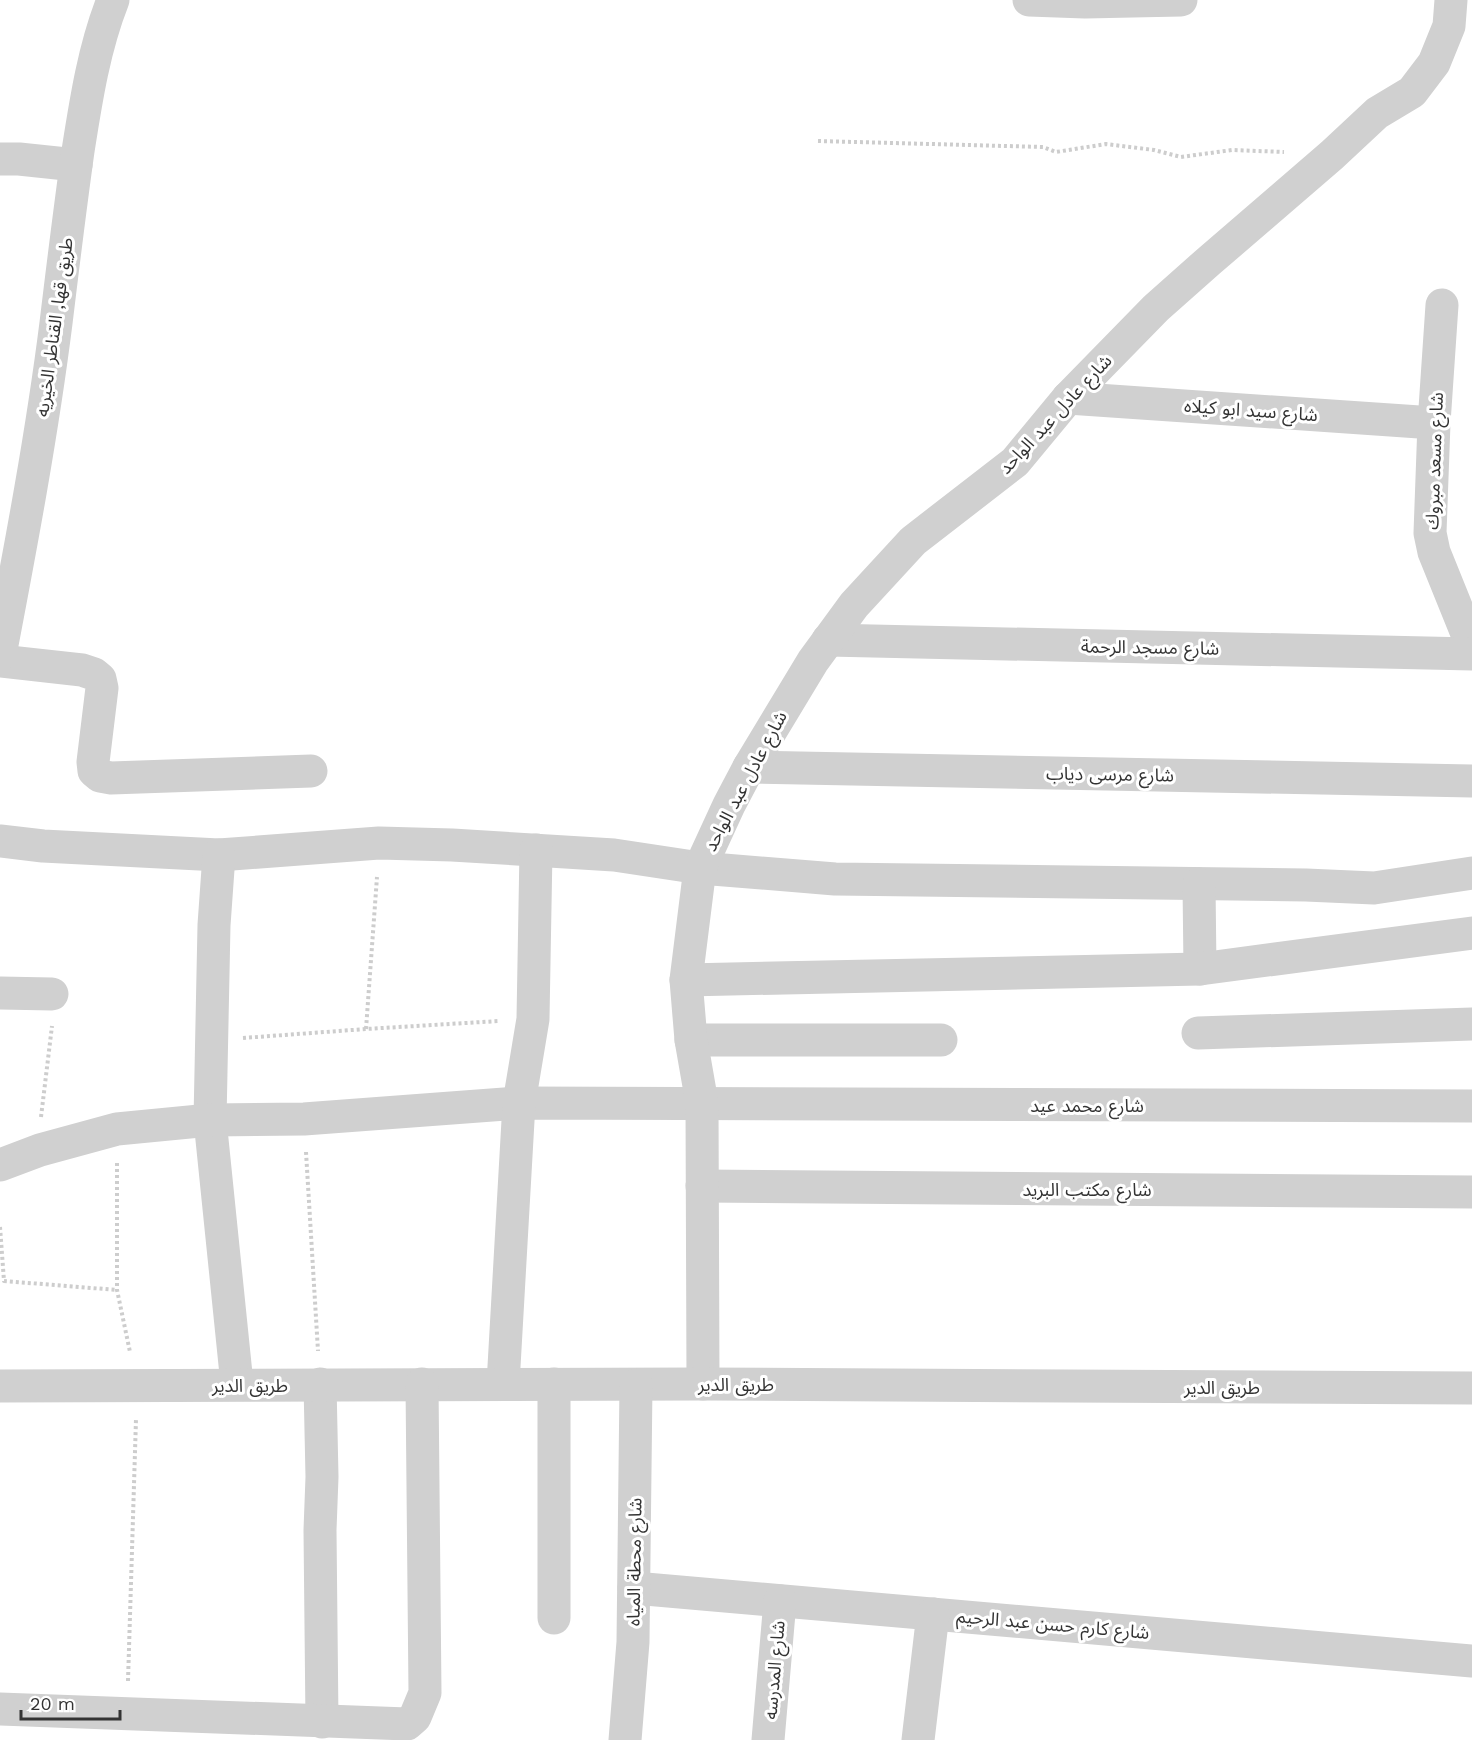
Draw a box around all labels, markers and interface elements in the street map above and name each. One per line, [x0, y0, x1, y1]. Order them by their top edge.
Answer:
street label: طريق قها, القناطر الخيريه [31, 236, 78, 418]
street label: شارع عادل عبد الواحد [994, 350, 1119, 481]
street label: شارع مسعد مبروك [1421, 392, 1451, 530]
street label: شارع سيد ابو كيلاه [1183, 395, 1318, 429]
street label: شارع مسجد الرحمة [1081, 635, 1219, 663]
street label: شارع عادل عبد الواحد [699, 707, 794, 857]
street label: شارع مرسى دياب [1046, 762, 1174, 790]
street label: شارع محمد عيد [1030, 1095, 1144, 1120]
street label: شارع مكتب البريد [1022, 1179, 1152, 1204]
street label: طريق الدير [697, 1374, 774, 1396]
street label: طريق الدير [211, 1375, 288, 1397]
street label: طريق الدير [1183, 1377, 1260, 1399]
street label: شارع محطة المياه [622, 1498, 650, 1626]
street label: شارع كارم حسن عبد الرحيم [955, 1605, 1150, 1647]
street label: شارع المدرسه [759, 1620, 793, 1721]
scale bar [21, 1683, 120, 1721]
text: 20 m [30, 1693, 75, 1714]

